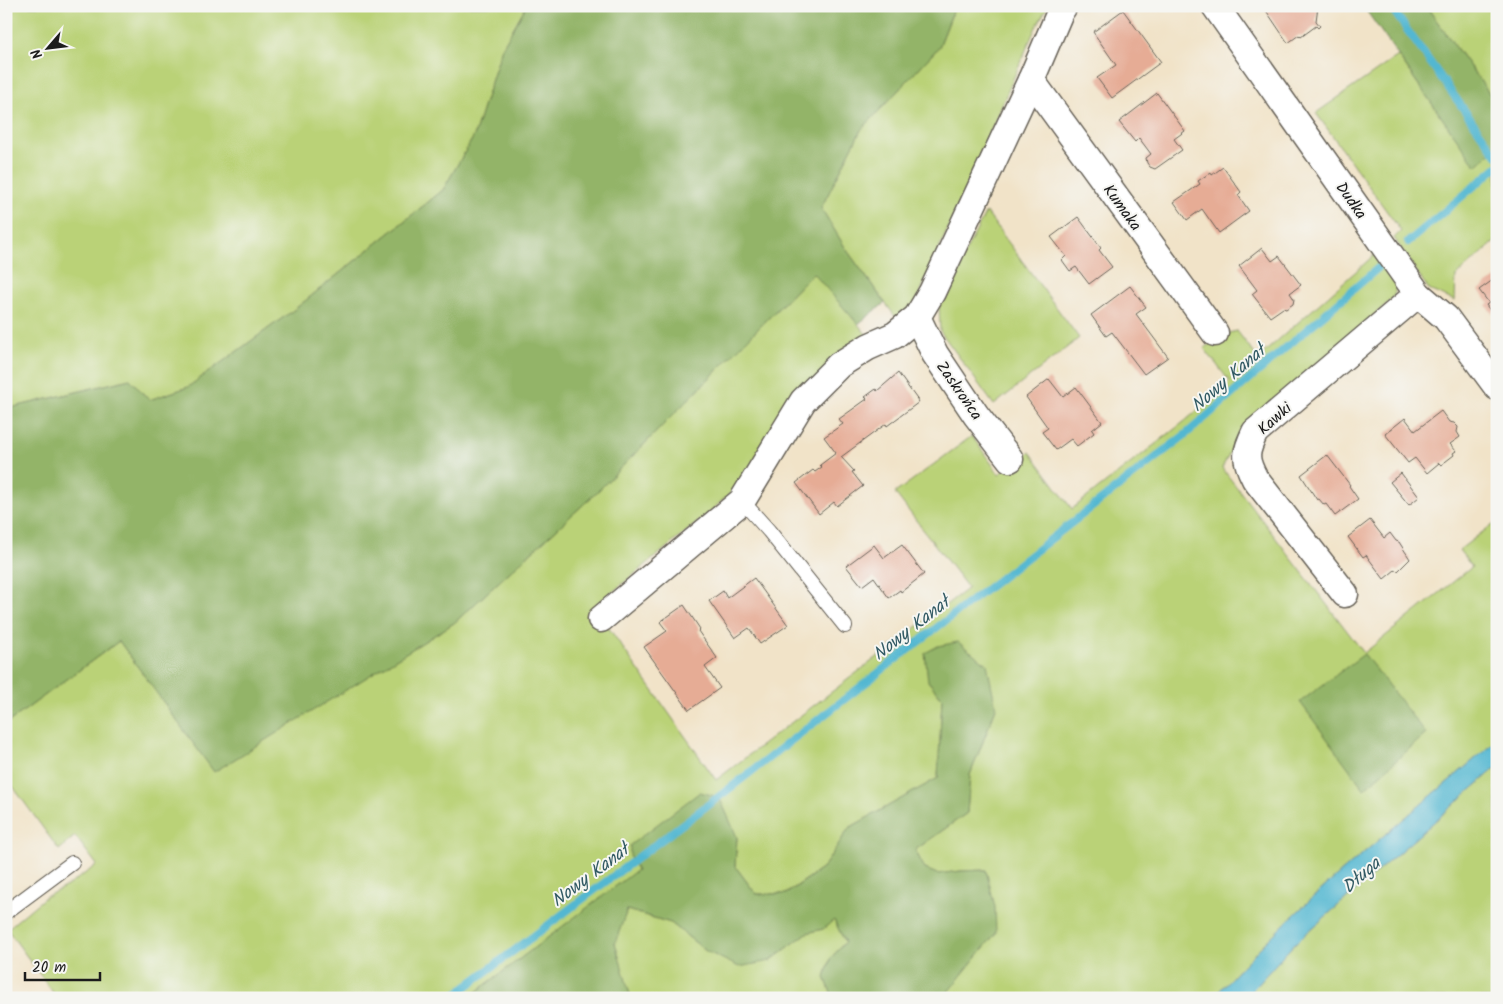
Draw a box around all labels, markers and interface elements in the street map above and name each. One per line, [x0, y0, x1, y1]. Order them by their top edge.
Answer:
north arrow [22, 22, 72, 72]
text: N [26, 44, 49, 63]
street label: Dudka [1329, 177, 1373, 225]
street label: Kumaka [1096, 179, 1147, 236]
water label: Nowy Kanał [1185, 336, 1276, 420]
street label: Zaskrońca [929, 356, 988, 426]
street label: Kawki [1252, 396, 1299, 441]
water label: Nowy Kanał [867, 587, 960, 669]
water label: Nowy Kanał [546, 835, 639, 915]
water label: Długa [1336, 850, 1389, 901]
scale bar [25, 949, 100, 981]
text: 20 m [32, 956, 66, 980]

